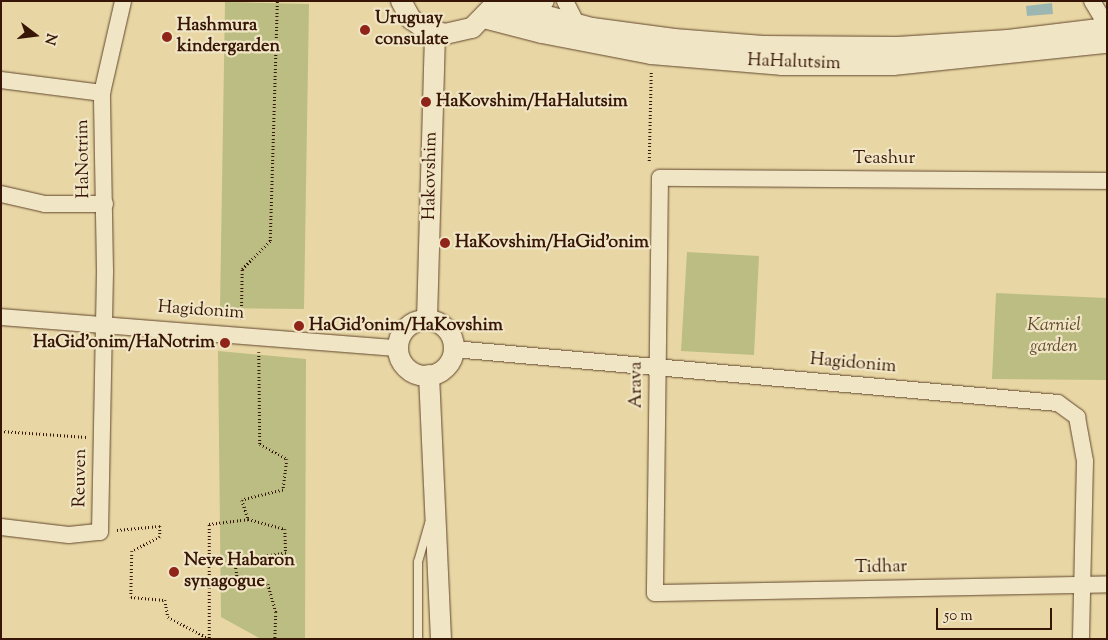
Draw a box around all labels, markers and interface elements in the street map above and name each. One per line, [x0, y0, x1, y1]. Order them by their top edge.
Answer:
place label: Uruguay consulate [375, 9, 449, 52]
north arrow [10, 10, 60, 60]
place label: Hashmura kindergarden [177, 16, 280, 58]
marker: Uruguay consulate [359, 24, 371, 36]
text: N [38, 31, 61, 47]
marker: Hashmura kindergarden [161, 31, 173, 43]
street label: HaHalutsim [747, 51, 841, 75]
place label: HaKovshim/HaHalutsim [436, 91, 628, 113]
marker: HaKovshim/HaHalutsim [420, 96, 432, 108]
street label: HaNotrim [73, 119, 95, 199]
street label: Hakovshim [419, 132, 443, 220]
street label: Teashur [853, 148, 915, 170]
place label: HaKovshim/HaGid'onim [455, 232, 649, 254]
marker: HaKovshim/HaGid'onim [439, 237, 451, 249]
street label: Hagidonim [157, 297, 245, 325]
place label: HaGid'onim/HaKovshim [309, 315, 503, 337]
park label: Karniel garden [1027, 316, 1081, 358]
marker: HaGid'onim/HaKovshim [293, 320, 305, 332]
place label: HaGid'onim/HaNotrim [33, 332, 215, 354]
marker: HaGid'onim/HaNotrim [219, 337, 231, 349]
street label: Hagidonim [809, 349, 897, 379]
street label: Arava [626, 362, 648, 408]
street label: Reuven [70, 448, 92, 508]
place label: Neve Habaron synagogue [184, 551, 295, 594]
street label: Tidhar [855, 557, 907, 579]
marker: Neve Habaron synagogue [168, 566, 180, 578]
scale bar [938, 598, 1054, 630]
text: 50 m [944, 606, 973, 627]

